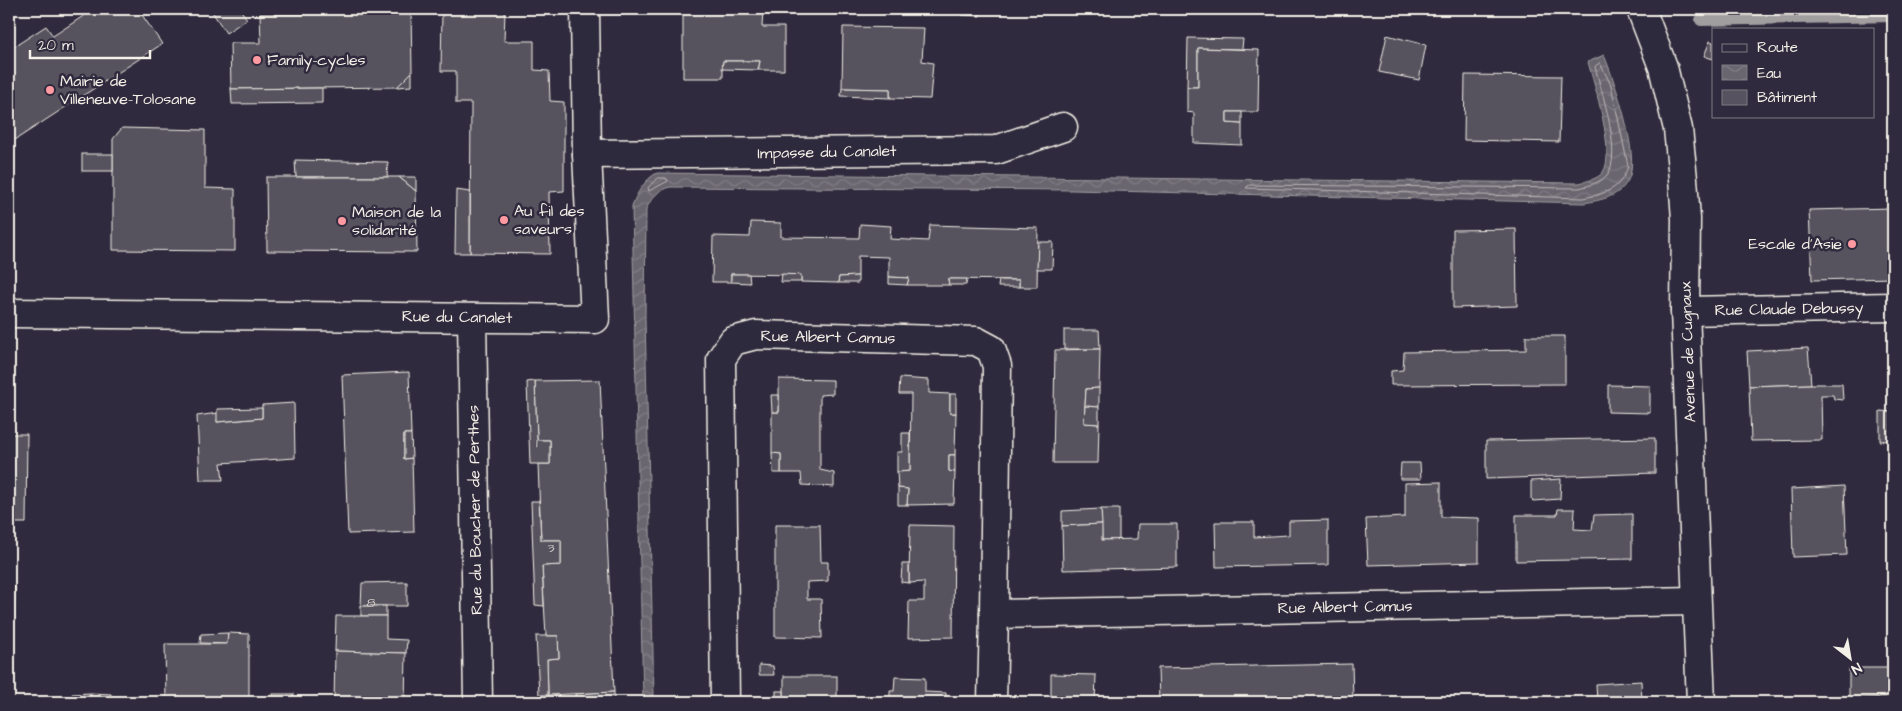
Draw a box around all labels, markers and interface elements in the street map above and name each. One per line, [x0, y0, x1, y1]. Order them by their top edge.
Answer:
scale bar [30, 28, 150, 60]
legend [1712, 28, 1874, 118]
text: 20 m [38, 35, 74, 56]
text: Route [1757, 37, 1798, 58]
place label: Family-cycles [267, 49, 366, 72]
marker: Family-cycles [251, 54, 263, 66]
text: Eau [1757, 63, 1782, 84]
place label: Mairie de Villeneuve-Tolosane [60, 70, 197, 110]
marker: Mairie de Villeneuve-Tolosane [44, 84, 56, 96]
text: Bâtiment [1757, 87, 1817, 108]
street label: Impasse du Canalet [757, 140, 897, 164]
place label: Au fil des saveurs [514, 200, 585, 240]
place label: Maison de la solidarité [352, 201, 441, 241]
marker: Au fil des saveurs [498, 214, 510, 226]
marker: Maison de la solidarité [336, 215, 348, 227]
place label: Escale d'Asie [1749, 233, 1842, 255]
marker: Escale d'Asie [1846, 238, 1858, 250]
street label: Avenue de Cugnaux [1675, 281, 1702, 423]
street label: Rue Claude Debussy [1714, 297, 1864, 322]
street label: Rue du Canalet [402, 305, 513, 329]
street label: Rue Albert Camus [760, 325, 896, 349]
street label: Rue du Boucher de Perthes [462, 405, 488, 615]
house number: 1 [536, 433, 538, 453]
house number: 3 [547, 538, 555, 558]
house number: 8 [366, 593, 376, 613]
street label: Rue Albert Camus [1277, 595, 1413, 619]
north arrow [1824, 634, 1874, 684]
text: N [1847, 657, 1865, 679]

